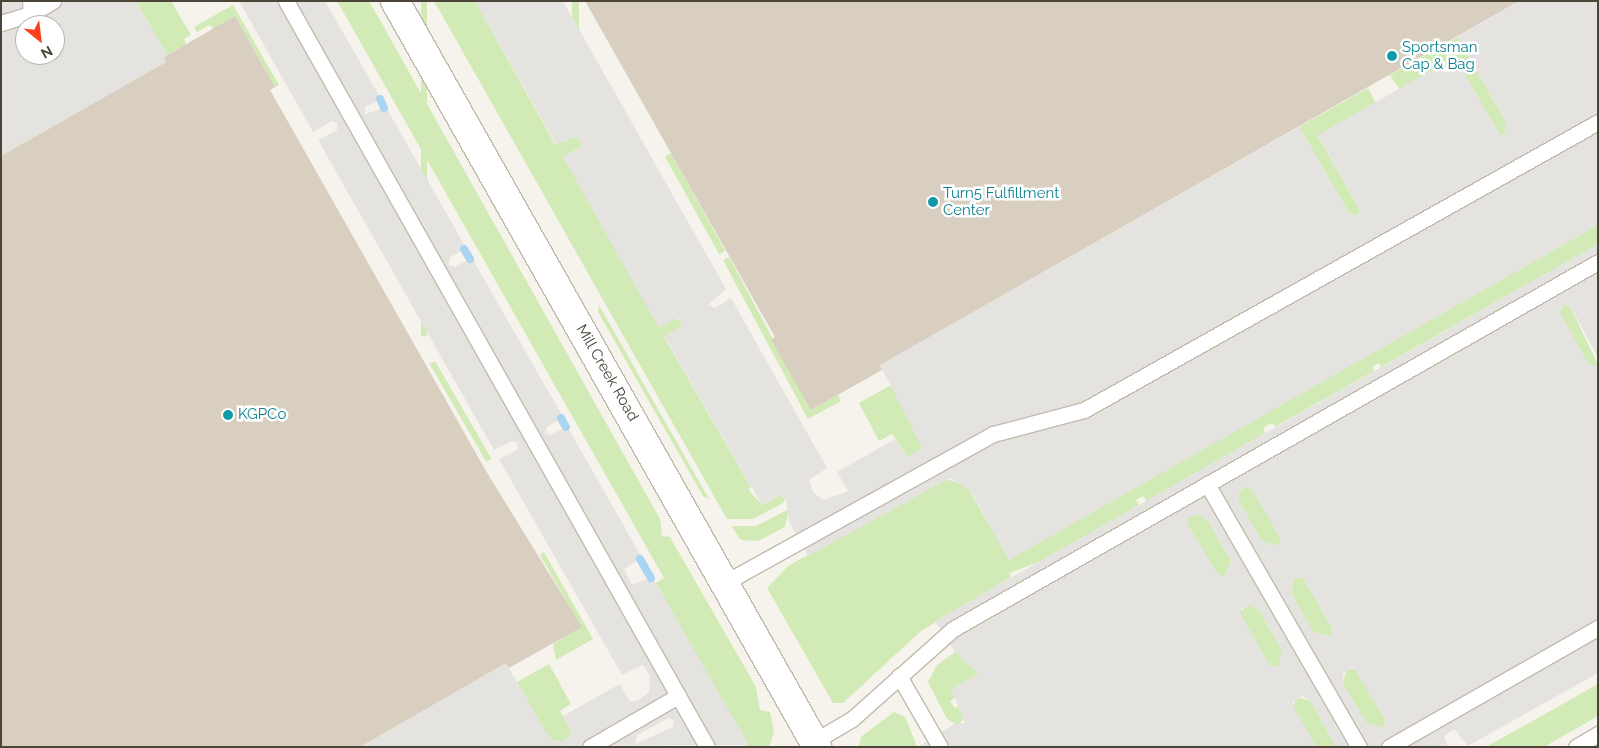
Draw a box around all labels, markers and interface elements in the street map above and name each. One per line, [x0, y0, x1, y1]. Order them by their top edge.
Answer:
north arrow [15, 15, 65, 65]
place label: Sportsman Cap & Bag [1402, 38, 1478, 73]
text: N [38, 43, 55, 62]
marker: Sportsman Cap & Bag [1386, 50, 1398, 62]
place label: Turn5 Fulfillment Center [943, 184, 1059, 219]
marker: Turn5 Fulfillment Center [927, 196, 939, 208]
street label: Mill Creek Road [572, 321, 642, 425]
place label: KGPCo [238, 406, 286, 424]
marker: KGPCo [222, 409, 234, 421]

